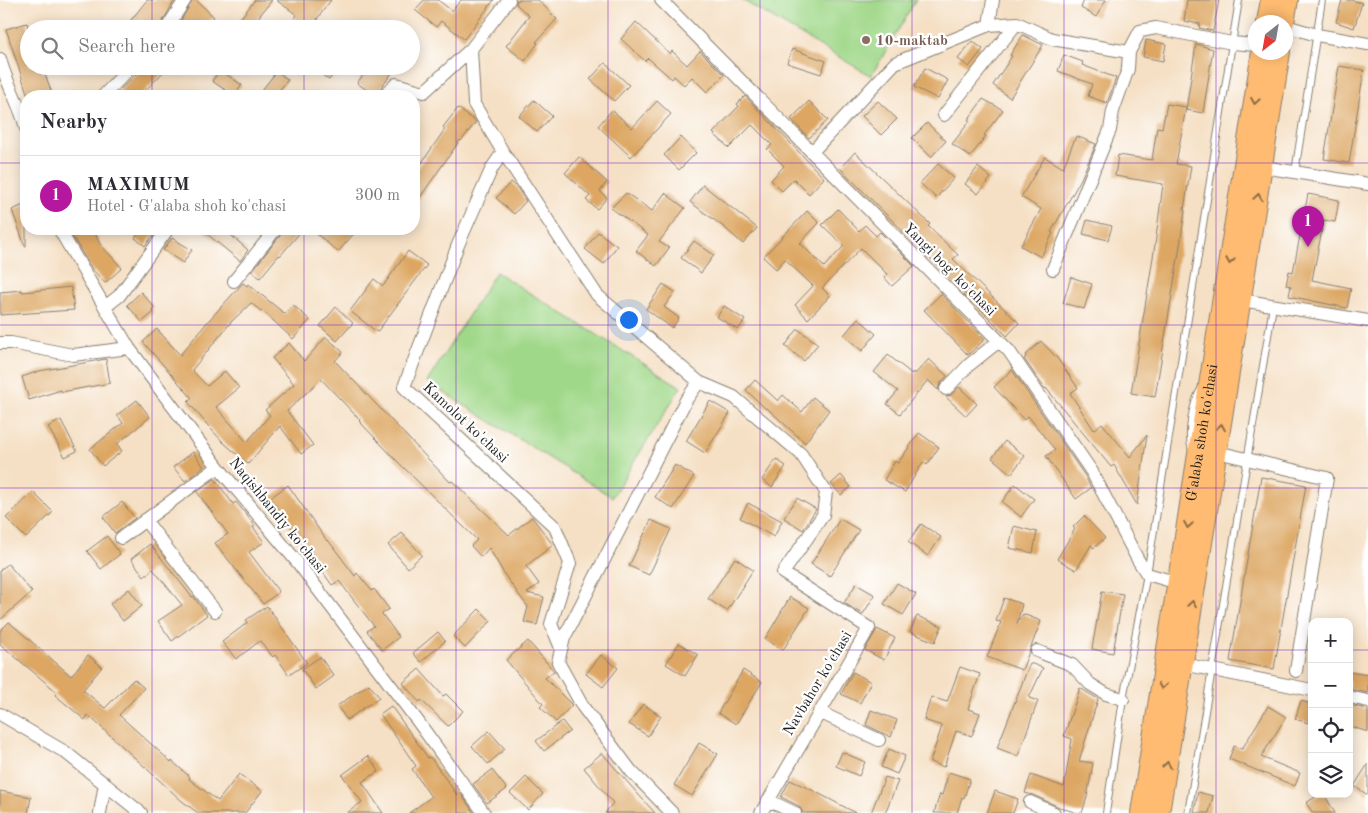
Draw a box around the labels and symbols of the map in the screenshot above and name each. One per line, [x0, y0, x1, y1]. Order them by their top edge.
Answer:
north arrow [1248, 15, 1293, 60]
marker: 10-maktab [860, 34, 872, 46]
place label: 10-maktab [876, 34, 948, 49]
one-way arrow [1250, 97, 1261, 105]
one-way arrow [1252, 193, 1262, 202]
pin: 1 [1292, 206, 1324, 247]
street label: Yangi bog' ko'chasi [900, 221, 998, 319]
one-way arrow [1225, 258, 1236, 266]
your location [616, 307, 642, 333]
street label: G'alaba shoh ko'chasi [1185, 363, 1221, 503]
street label: Kamolot ko'chasi [419, 380, 511, 466]
one-way arrow [1215, 422, 1226, 430]
street label: Naqishbandiy ko'chasi [226, 455, 328, 577]
one-way arrow [1183, 521, 1193, 530]
one-way arrow [1187, 600, 1197, 609]
street label: Navbahor ko'chasi [781, 629, 855, 739]
one-way arrow [1157, 681, 1167, 690]
one-way arrow [1161, 761, 1171, 769]

